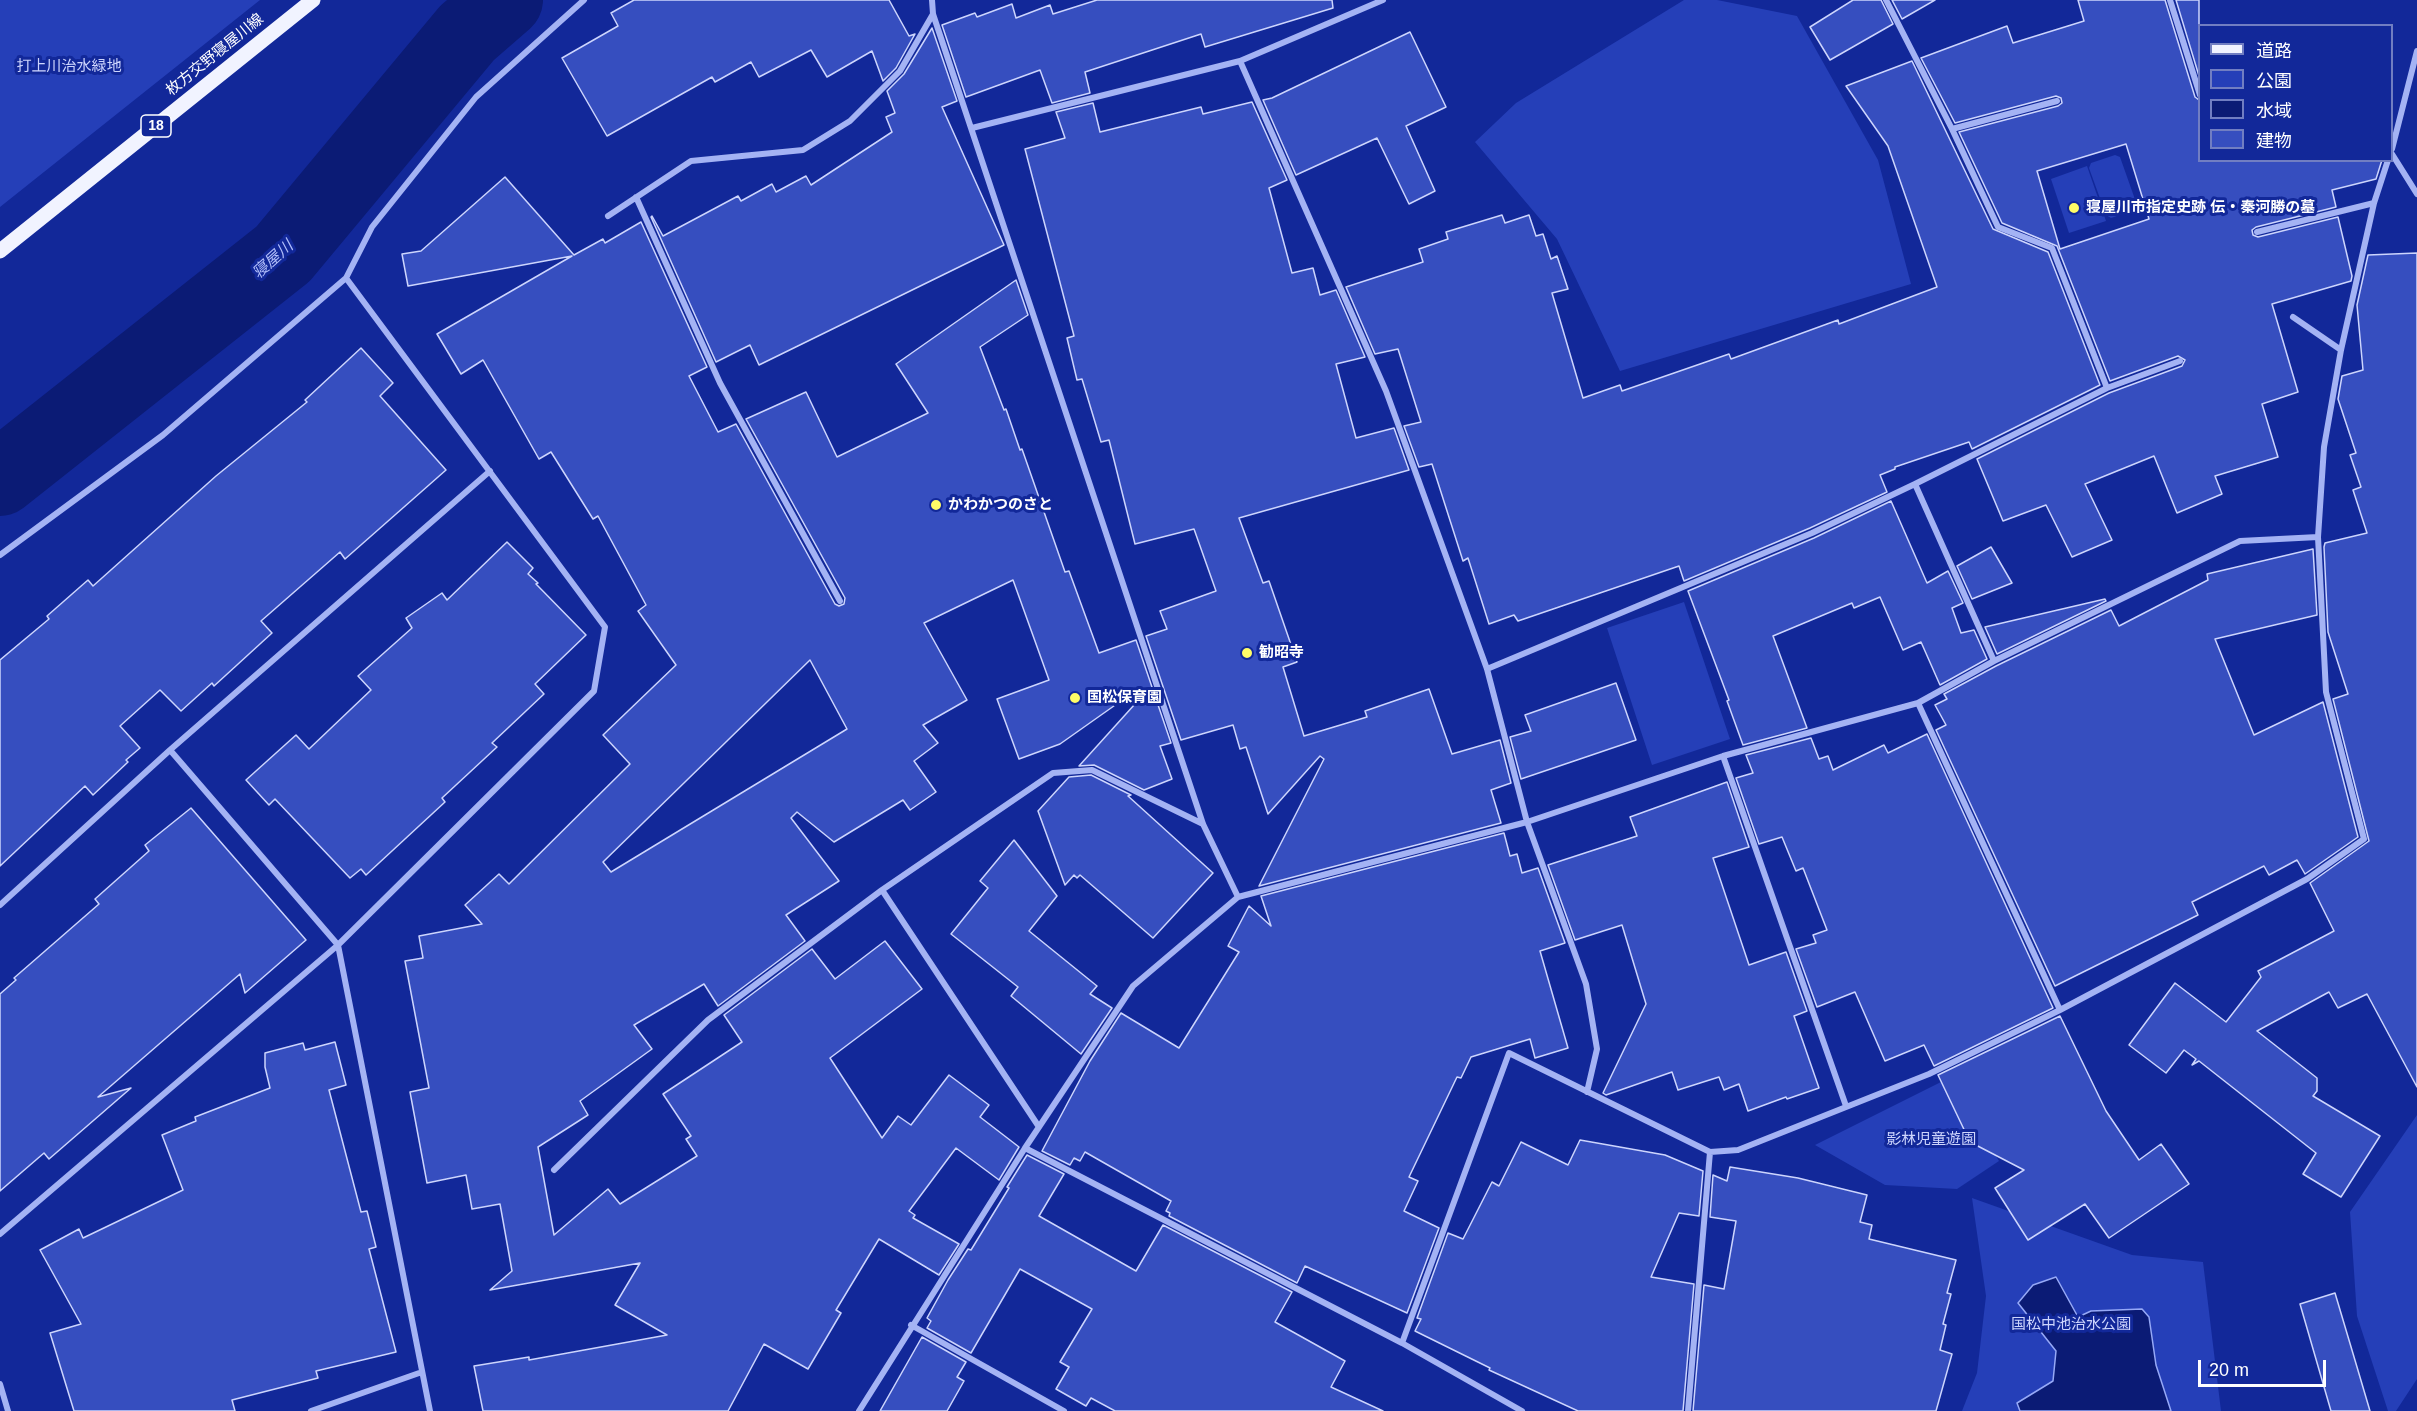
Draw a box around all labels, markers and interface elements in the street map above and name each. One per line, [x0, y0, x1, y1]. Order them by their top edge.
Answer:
street label: 枚方交野寝屋川線 [163, 10, 267, 100]
legend [2198, 24, 2393, 162]
text: 道路 [2256, 41, 2292, 61]
park label: 打上川治水緑地 [17, 58, 121, 76]
text: 公園 [2256, 71, 2292, 91]
text: 水域 [2256, 101, 2292, 121]
road number: 18 [141, 115, 171, 137]
text: 建物 [2256, 131, 2292, 151]
place label: 寝屋川市指定史跡 伝・秦河勝の墓 [2086, 199, 2315, 217]
marker: 寝屋川市指定史跡 伝・秦河勝の墓 [2067, 201, 2081, 215]
water label: 寝屋川 [249, 237, 297, 283]
place label: かわかつのさと [948, 496, 1053, 514]
marker: かわかつのさと [929, 498, 943, 512]
place label: 勧昭寺 [1259, 644, 1304, 662]
marker: 勧昭寺 [1240, 646, 1254, 660]
place label: 国松保育園 [1087, 689, 1162, 707]
marker: 国松保育園 [1068, 691, 1082, 705]
park label: 影林児童遊園 [1886, 1131, 1976, 1149]
park label: 国松中池治水公園 [2011, 1316, 2131, 1334]
scale bar [2201, 1348, 2328, 1386]
text: 20 m [2209, 1360, 2249, 1380]

